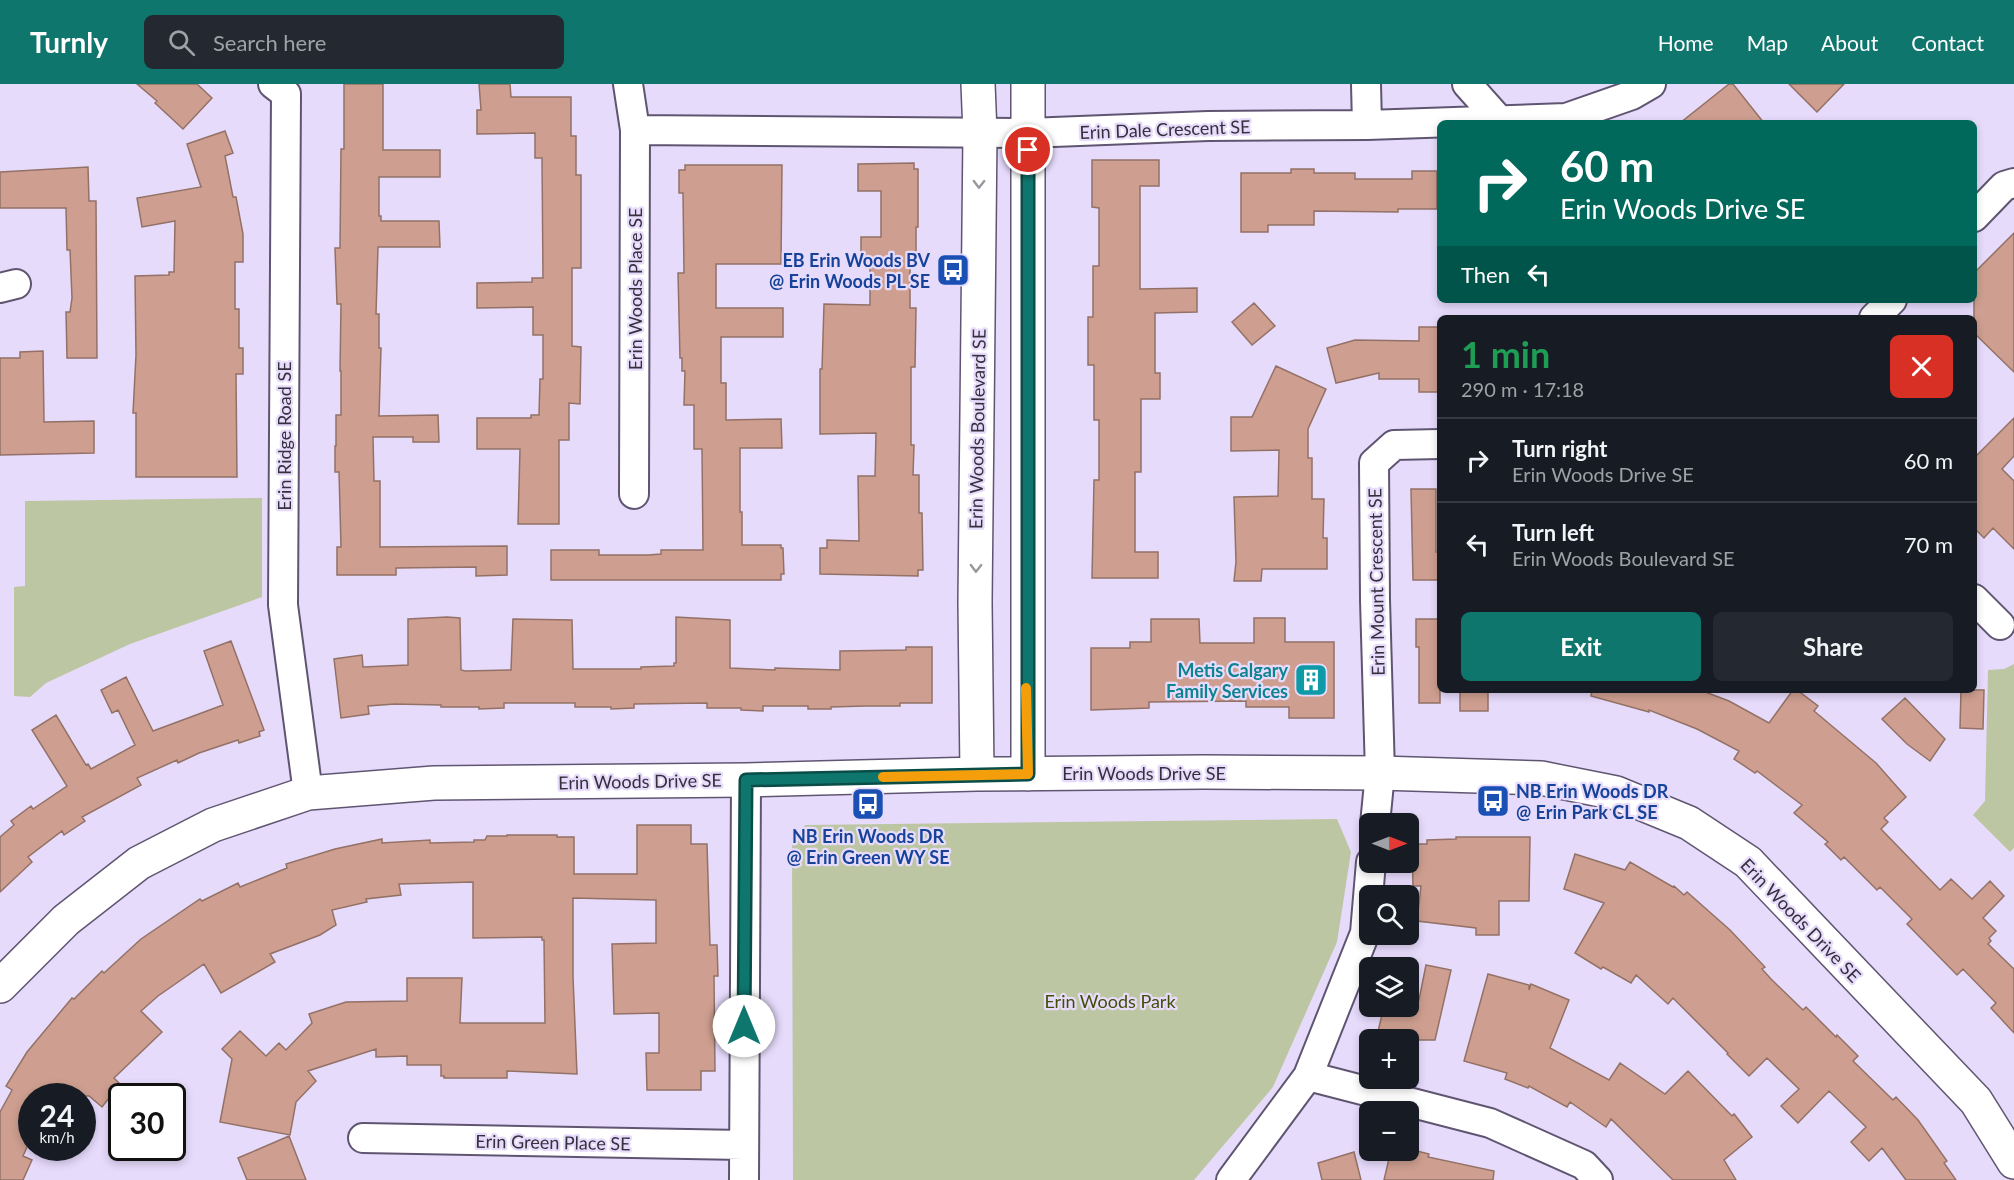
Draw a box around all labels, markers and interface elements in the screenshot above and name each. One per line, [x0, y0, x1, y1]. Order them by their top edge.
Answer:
search box [144, 15, 564, 69]
text: Turnly [30, 25, 108, 59]
icon: search [165, 26, 198, 59]
text: Search here [213, 29, 326, 56]
text: Home [1658, 30, 1714, 55]
text: Map [1747, 30, 1788, 55]
text: About [1821, 30, 1878, 55]
text: Contact [1911, 30, 1984, 55]
street label: Erin Dale Crescent SE [1079, 115, 1251, 143]
pin [1002, 124, 1053, 175]
icon: arrive [1011, 133, 1044, 166]
text: 60 m [1560, 141, 1654, 191]
icon: right [1461, 144, 1539, 222]
one-way arrow [973, 180, 986, 189]
text: Erin Woods Drive SE [1560, 192, 1805, 225]
street label: Erin Woods Place SE [624, 208, 646, 370]
place label: EB Erin Woods BV @ Erin Woods PL SE [769, 249, 930, 292]
bus stop icon: EB Erin Woods BV @ Erin Woods PL SE [935, 252, 971, 288]
icon: left [1522, 258, 1555, 291]
text: Then [1461, 261, 1510, 288]
street label: Erin Woods Boulevard SE [964, 329, 990, 529]
text: 1 min [1461, 332, 1550, 376]
button: close [1890, 335, 1953, 398]
street label: Erin Ridge Road SE [273, 361, 295, 511]
text: 290 m · 17:18 [1461, 377, 1584, 401]
text: Turn right [1512, 435, 1607, 462]
icon: right [1461, 444, 1494, 477]
text: 60 m [1904, 447, 1953, 474]
text: Erin Woods Drive SE [1512, 462, 1694, 486]
street label: Erin Mount Crescent SE [1363, 488, 1389, 676]
text: Turn left [1512, 519, 1594, 546]
icon: left [1461, 528, 1494, 561]
text: 70 m [1904, 531, 1953, 558]
text: Erin Woods Boulevard SE [1512, 546, 1735, 570]
one-way arrow [970, 564, 982, 573]
button: Exit [1461, 612, 1701, 681]
button: Share [1713, 612, 1953, 681]
place label: Metis Calgary Family Services [1166, 659, 1288, 702]
building icon: Metis Calgary Family Services [1293, 662, 1329, 698]
street label: Erin Woods Drive SE [1062, 762, 1226, 784]
street label: Erin Woods Drive SE [558, 769, 722, 793]
place label: NB Erin Woods DR @ Erin Park CL SE [1516, 780, 1669, 823]
bus stop icon: NB Erin Woods DR @ Erin Park CL SE [1475, 783, 1511, 819]
bus stop icon: NB Erin Woods DR @ Erin Green WY SE [850, 786, 886, 822]
north arrow [1359, 813, 1419, 873]
map controls [1359, 813, 1419, 1161]
place label: NB Erin Woods DR @ Erin Green WY SE [787, 825, 949, 868]
street label: Erin Woods Drive SE [1736, 854, 1866, 986]
button: search [1359, 885, 1419, 945]
button: layers [1359, 957, 1419, 1017]
park label: Erin Woods Park [1044, 990, 1176, 1012]
position arrow [712, 994, 776, 1058]
button: + [1359, 1029, 1419, 1089]
speed limit sign: 30 [108, 1083, 186, 1161]
text: 24 [40, 1097, 74, 1133]
button: − [1359, 1101, 1419, 1161]
text: km/h [39, 1128, 75, 1146]
street label: Erin Green Place SE [475, 1130, 631, 1154]

